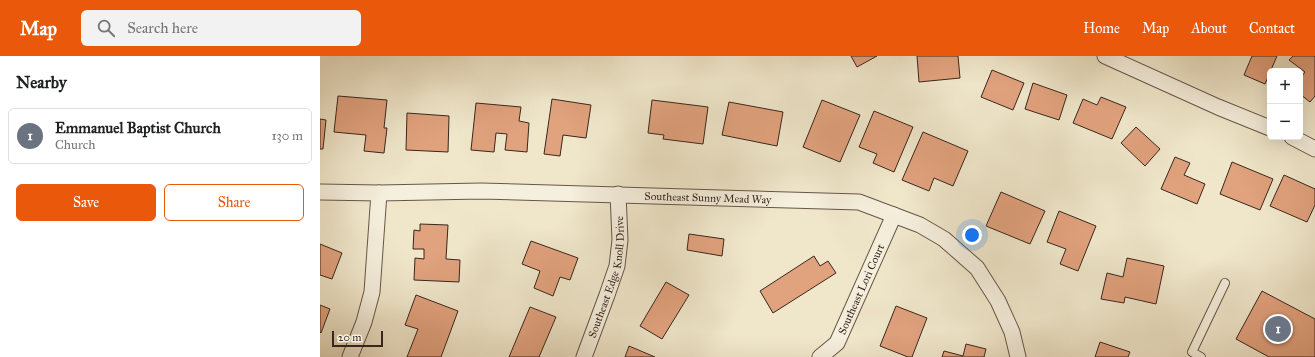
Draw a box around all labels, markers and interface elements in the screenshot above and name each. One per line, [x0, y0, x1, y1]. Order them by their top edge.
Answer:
search box [81, 10, 361, 46]
text: Map [20, 17, 57, 40]
icon: search [95, 17, 117, 39]
text: Search here [127, 19, 198, 37]
text: Home [1083, 20, 1120, 37]
text: Map [1142, 20, 1169, 37]
text: About [1191, 20, 1227, 37]
text: Contact [1249, 20, 1295, 37]
map controls [1267, 68, 1303, 140]
button: + [1267, 68, 1303, 104]
text: Nearby [16, 72, 67, 93]
button: − [1267, 104, 1303, 140]
text: Emmanuel Baptist Church [55, 119, 221, 137]
text: 1 [27, 128, 33, 144]
text: 130 m [271, 128, 303, 144]
text: Church [55, 137, 95, 153]
button: Save [16, 184, 156, 221]
button: Share [164, 184, 304, 221]
street label: Southeast Sunny Mead Way [644, 190, 772, 206]
street label: Southeast Edge Knoll Drive [586, 215, 627, 340]
your location [962, 225, 982, 245]
street label: Southeast Lori Court [836, 242, 887, 337]
pin: 1 [1265, 314, 1291, 344]
scale bar [332, 329, 383, 348]
text: 20 m [338, 331, 361, 344]

